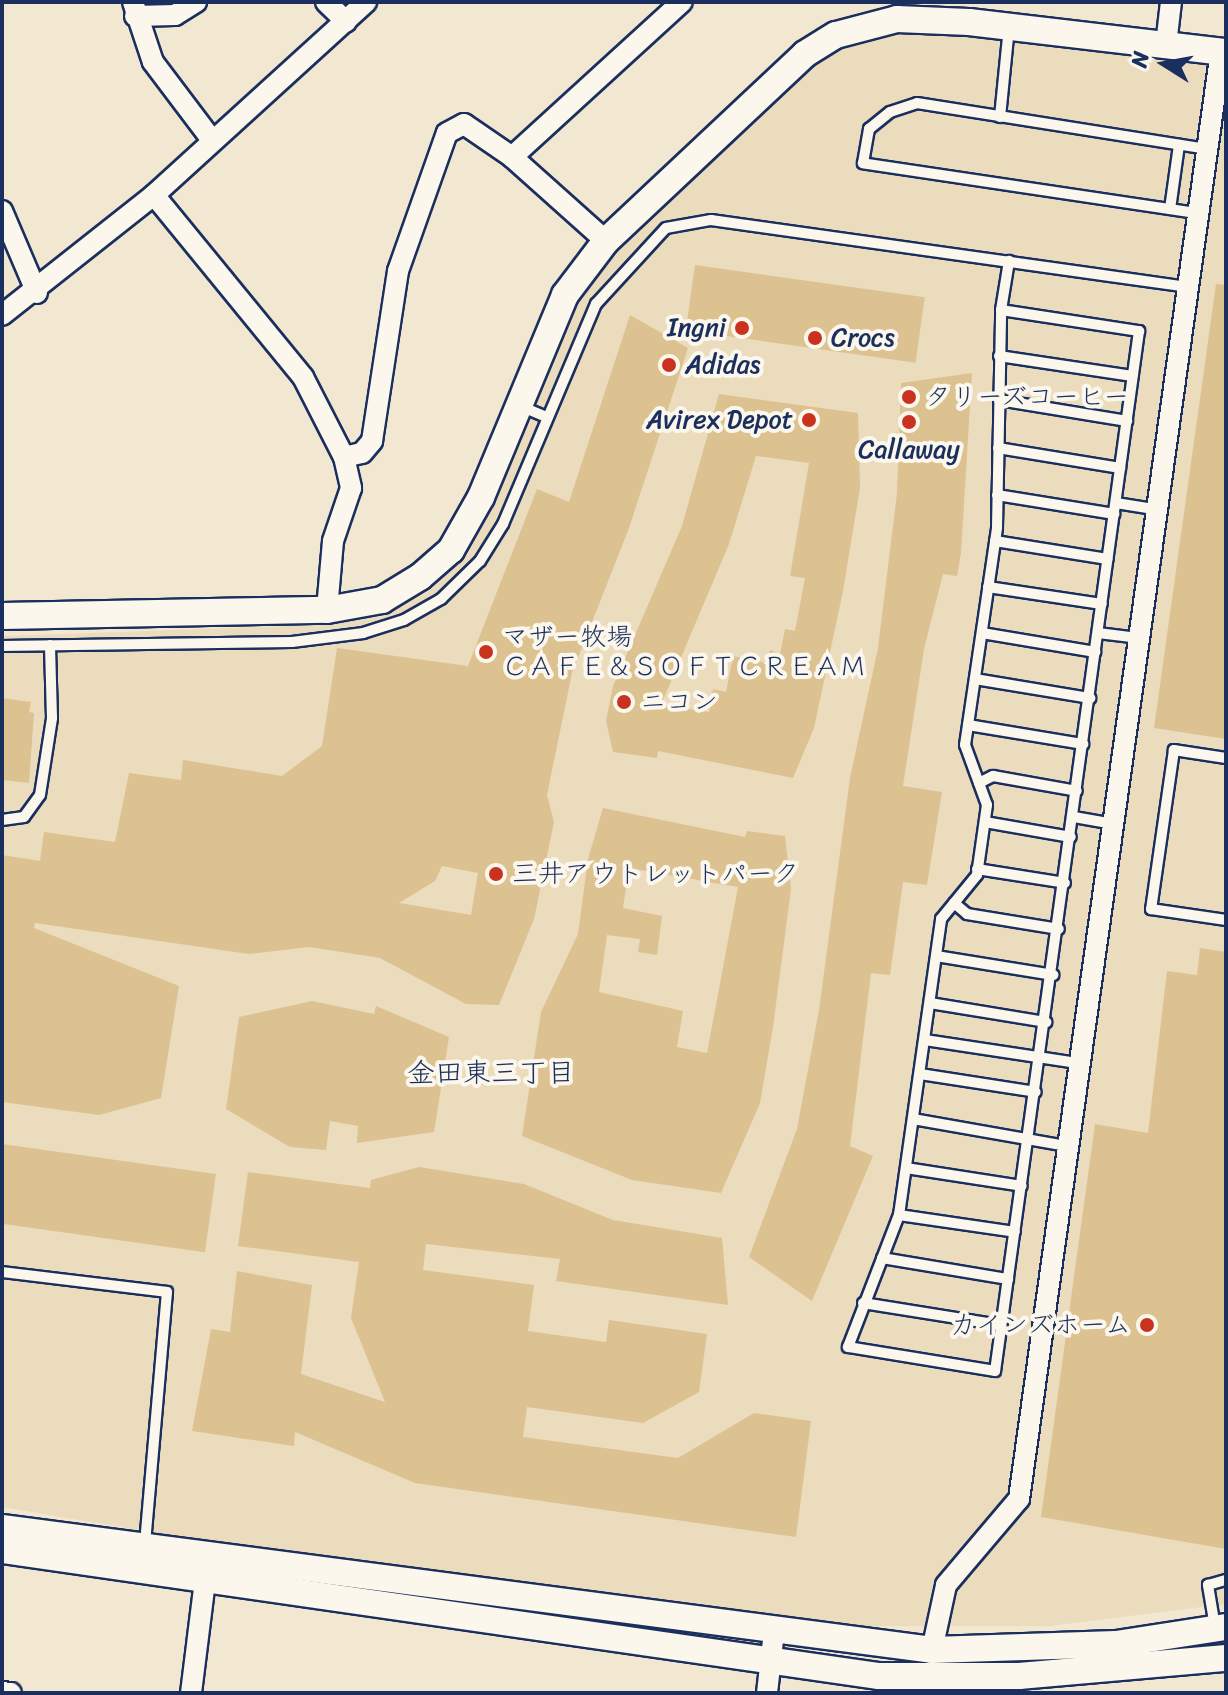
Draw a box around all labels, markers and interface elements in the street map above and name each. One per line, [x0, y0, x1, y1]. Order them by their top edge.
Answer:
north arrow [1124, 24, 1204, 104]
text: N [1119, 48, 1161, 71]
place label: Ingni [667, 312, 726, 344]
marker: Ingni [733, 319, 751, 337]
place label: Crocs [831, 322, 895, 354]
marker: Crocs [806, 329, 824, 347]
place label: Adidas [685, 349, 760, 381]
marker: Adidas [660, 356, 678, 374]
place label: タリーズコーヒー [925, 381, 1131, 413]
marker: タリーズコーヒー [900, 388, 918, 406]
place label: Avirex Depot [645, 404, 793, 436]
marker: Avirex Depot [800, 411, 818, 429]
marker: Callaway [900, 413, 918, 431]
place label: Callaway [858, 434, 960, 466]
place label: マザー牧場 ＣＡＦＥ＆ＳＯＦＴＣＲＥＡＭ [502, 621, 866, 682]
marker: マザー牧場 ＣＡＦＥ＆ＳＯＦＴＣＲＥＡＭ [477, 643, 495, 661]
place label: ニコン [640, 686, 718, 718]
marker: ニコン [615, 693, 633, 711]
place label: 三井アウトレットパーク [512, 858, 798, 890]
marker: 三井アウトレットパーク [487, 865, 505, 883]
district label: 金田東三丁目 [407, 1056, 575, 1090]
place label: カインズホーム [949, 1309, 1131, 1341]
marker: カインズホーム [1138, 1316, 1156, 1334]

